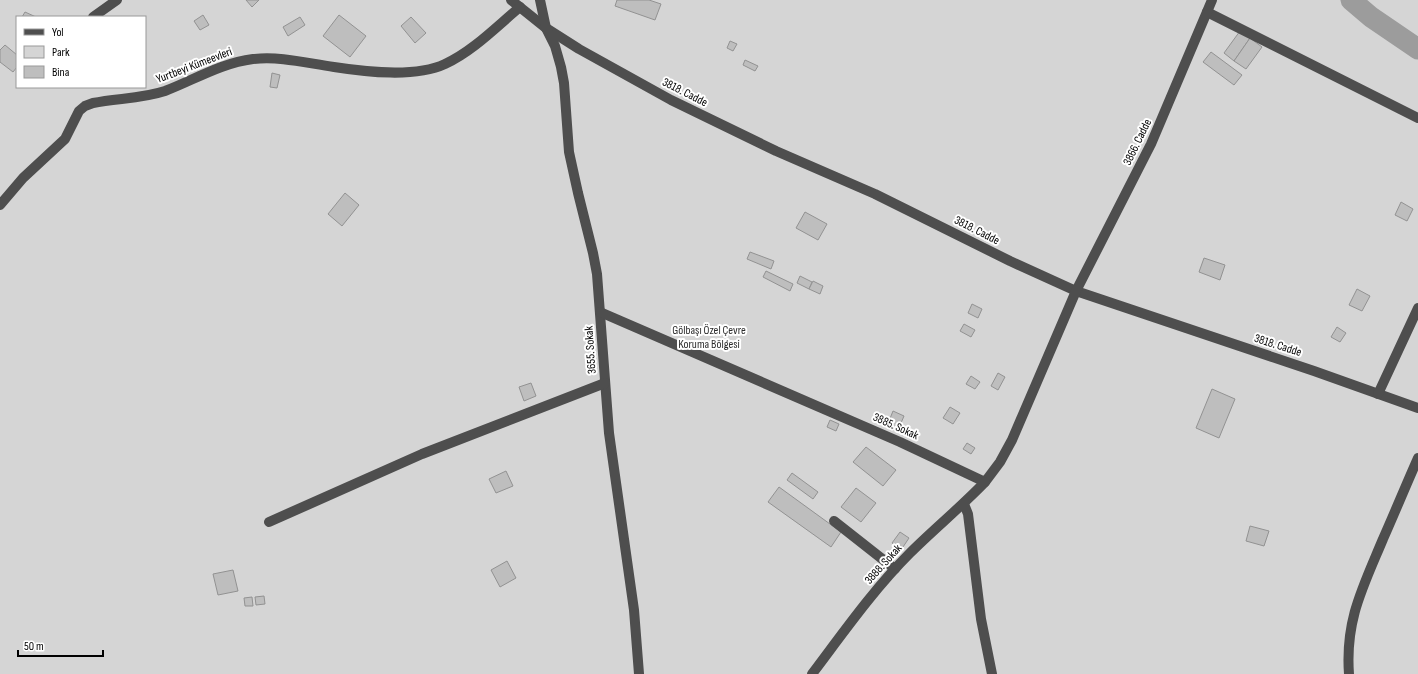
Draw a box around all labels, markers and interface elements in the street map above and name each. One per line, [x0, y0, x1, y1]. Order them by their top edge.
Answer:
legend [16, 16, 146, 88]
text: Yol [52, 25, 64, 40]
street label: Yurtbeyi Kümeevleri [154, 44, 234, 87]
text: Park [52, 45, 70, 60]
text: Bina [52, 65, 70, 80]
street label: 3818. Cadde [660, 75, 710, 110]
street label: 3866. Cadde [1120, 116, 1155, 168]
street label: 3818. Cadde [952, 213, 1002, 248]
park label: Gölbaşı Özel Çevre Koruma Bölgesi [672, 323, 746, 352]
street label: 3655. Sokak [581, 325, 600, 374]
street label: 3818. Cadde [1252, 331, 1304, 360]
street label: 3885. Sokak [871, 410, 921, 443]
street label: 3888. Sokak [861, 541, 906, 588]
scale bar [18, 632, 103, 658]
text: 50 m [24, 639, 44, 654]

